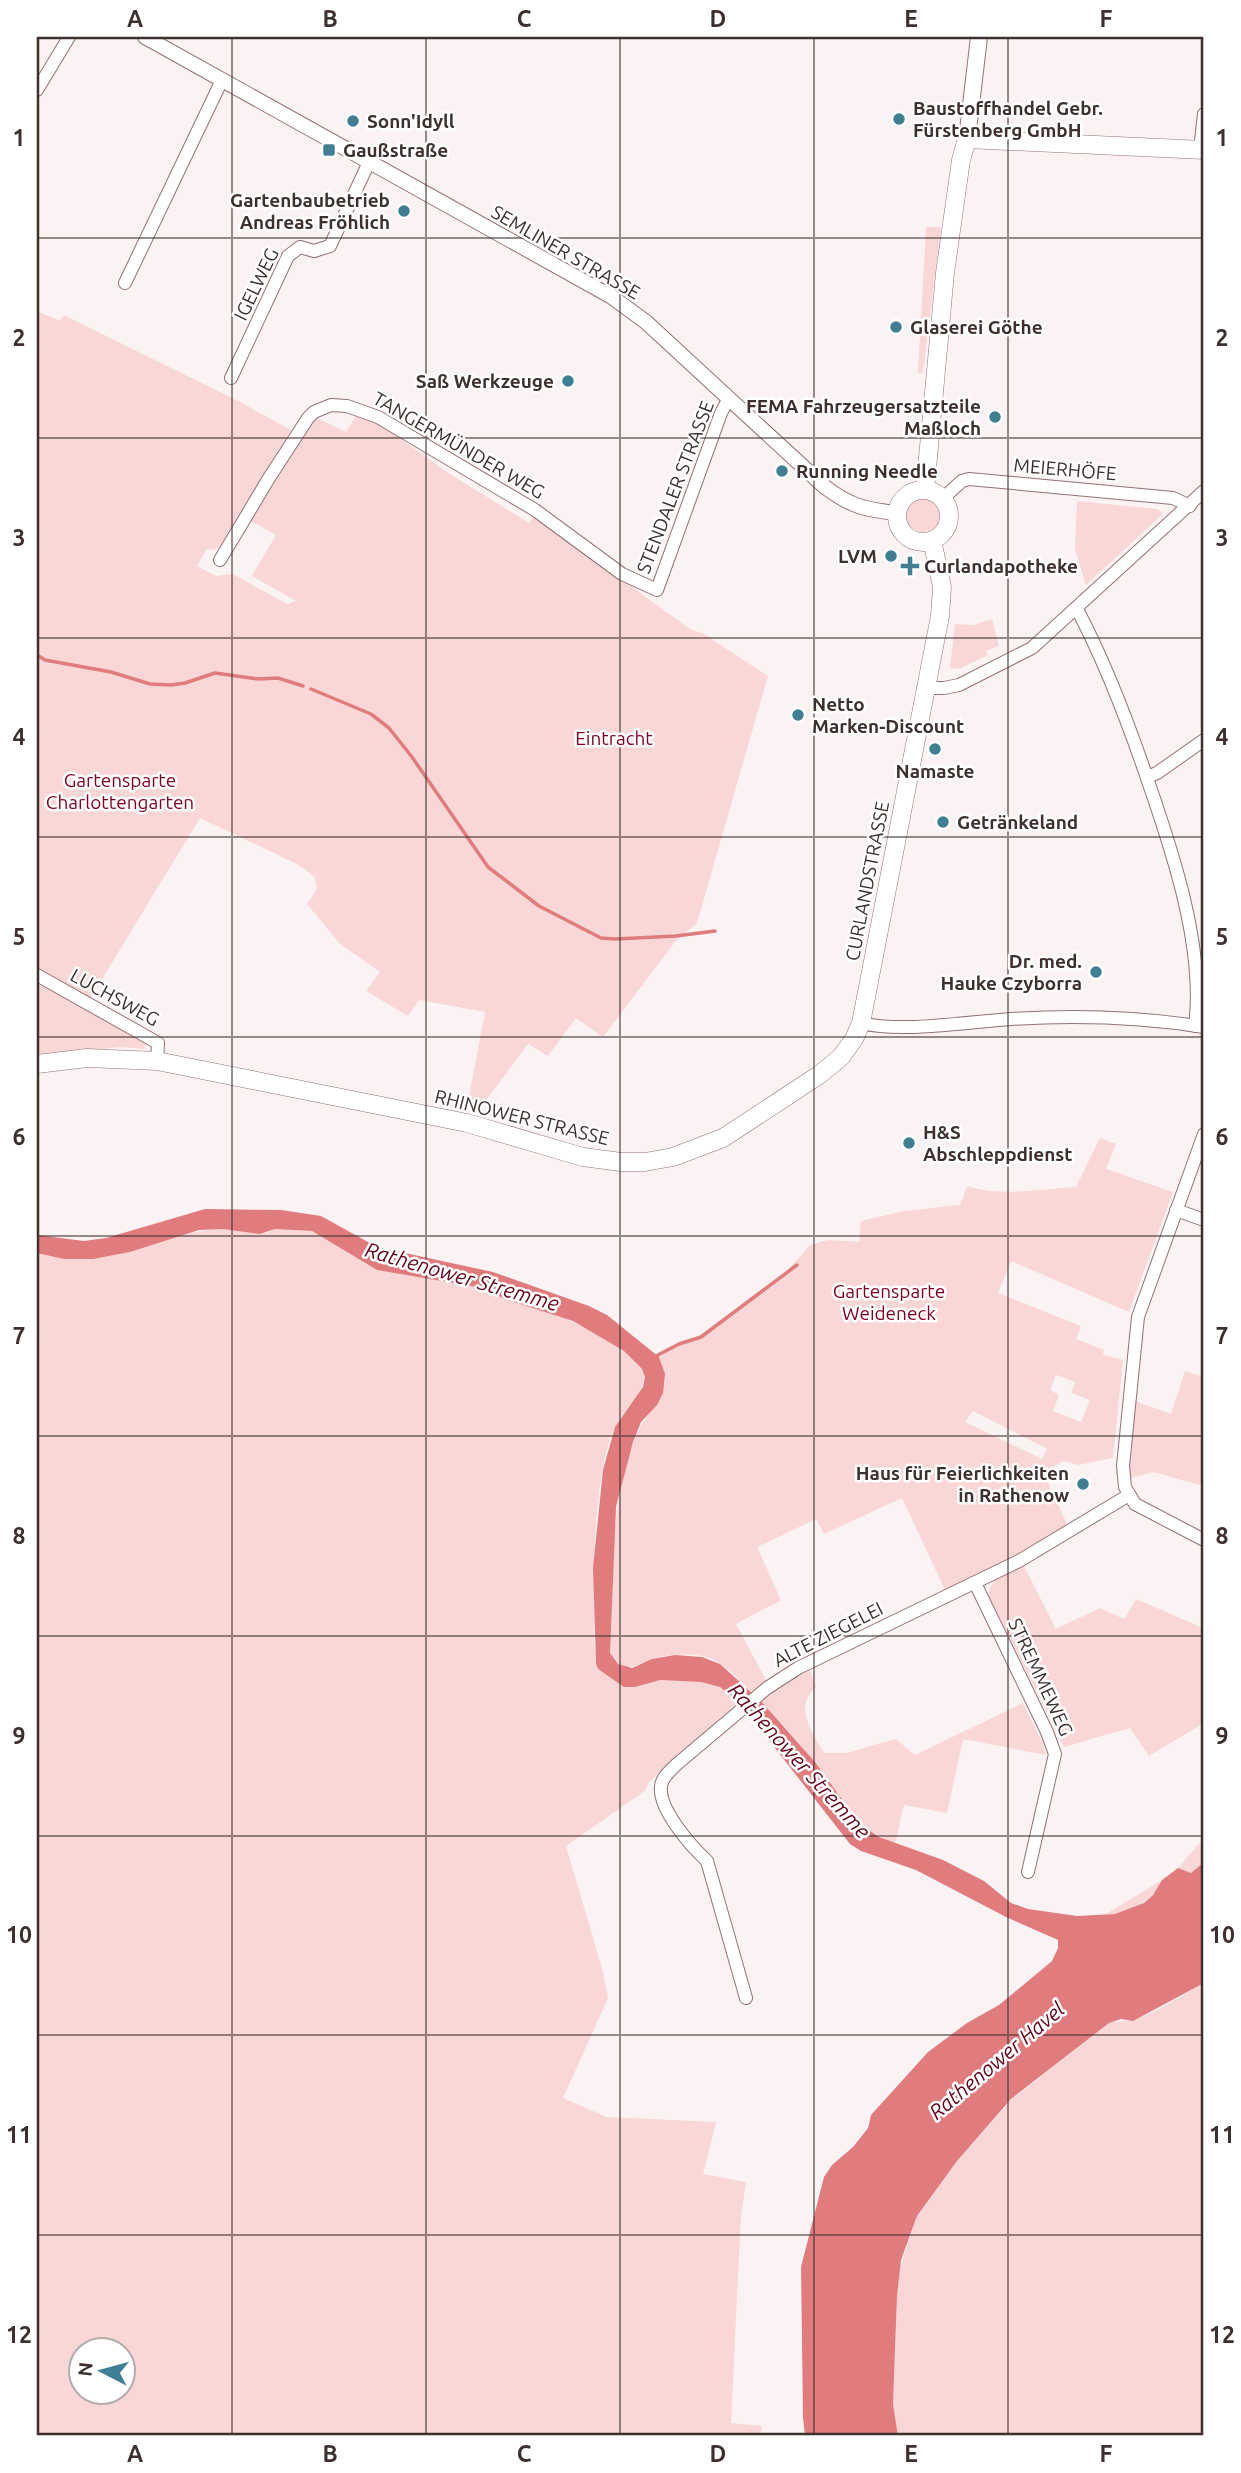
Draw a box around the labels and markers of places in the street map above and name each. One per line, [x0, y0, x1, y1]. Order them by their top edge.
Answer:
place label: Baustoffhandel Gebr. Fürstenberg GmbH [913, 97, 1103, 141]
place label: Sonn'Idyll [367, 110, 455, 132]
marker: Baustoffhandel Gebr. Fürstenberg GmbH [891, 111, 907, 127]
marker: Sonn'Idyll [345, 113, 361, 129]
place label: Gaußstraße [343, 139, 448, 161]
marker: Gaußstraße [321, 142, 337, 158]
place label: Gartenbaubetrieb Andreas Fröhlich [230, 189, 390, 233]
marker: Gartenbaubetrieb Andreas Fröhlich [396, 203, 412, 219]
place label: Glaserei Göthe [910, 316, 1043, 338]
marker: Glaserei Göthe [888, 319, 904, 335]
place label: Saß Werkzeuge [416, 370, 554, 392]
marker: Saß Werkzeuge [560, 373, 576, 389]
place label: FEMA Fahrzeugersatzteile Maßloch [746, 395, 981, 439]
marker: FEMA Fahrzeugersatzteile Maßloch [987, 409, 1003, 425]
place label: Running Needle [796, 460, 938, 482]
marker: Running Needle [774, 463, 790, 479]
place label: LVM [838, 545, 877, 567]
marker: LVM [883, 548, 899, 564]
place label: Curlandapotheke [924, 555, 1078, 577]
marker: Curlandapotheke [902, 558, 918, 574]
place label: Netto Marken-Discount [812, 693, 964, 737]
marker: Netto Marken-Discount [790, 707, 806, 723]
marker: Namaste [927, 741, 943, 757]
place label: Namaste [896, 760, 975, 782]
place label: Getränkeland [957, 811, 1078, 833]
marker: Getränkeland [935, 814, 951, 830]
place label: Dr. med. Hauke Czyborra [941, 950, 1082, 994]
marker: Dr. med. Hauke Czyborra [1088, 964, 1104, 980]
place label: H&S Abschleppdienst [923, 1121, 1073, 1165]
marker: H&S Abschleppdienst [901, 1135, 917, 1151]
place label: Haus für Feierlichkeiten in Rathenow [856, 1462, 1069, 1506]
marker: Haus für Feierlichkeiten in Rathenow [1075, 1476, 1091, 1492]

